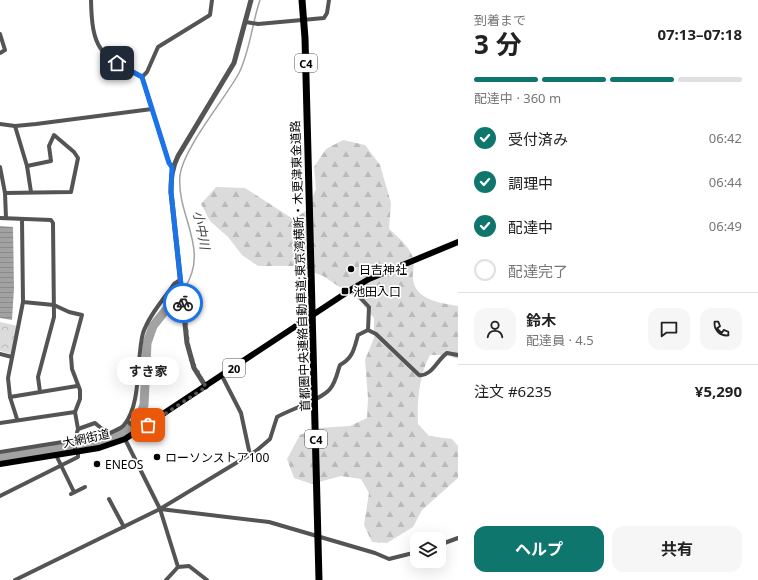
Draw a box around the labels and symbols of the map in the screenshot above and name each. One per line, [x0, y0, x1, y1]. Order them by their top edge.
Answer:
pin [100, 46, 134, 80]
road number: C4 [295, 54, 317, 72]
street label: 首都圏中央連絡自動車道;東京湾横断・木更津東金道路 [286, 120, 314, 412]
water label: 小中川 [189, 209, 215, 253]
place label: 日吉神社 [359, 261, 407, 278]
marker: 日吉神社 [346, 264, 356, 274]
courier [163, 283, 203, 323]
place label: 池田入口 [353, 283, 401, 300]
marker: 池田入口 [340, 286, 350, 296]
callout: すき家 [117, 357, 179, 385]
road number: 20 [223, 359, 245, 377]
pin [131, 408, 165, 442]
street label: 大網街道 [61, 425, 111, 451]
road number: C4 [305, 430, 327, 448]
place label: ローソンストア100 [165, 449, 269, 466]
marker: ローソンストア100 [152, 452, 162, 462]
place label: ENEOS [105, 456, 144, 473]
marker: ENEOS [92, 459, 102, 469]

